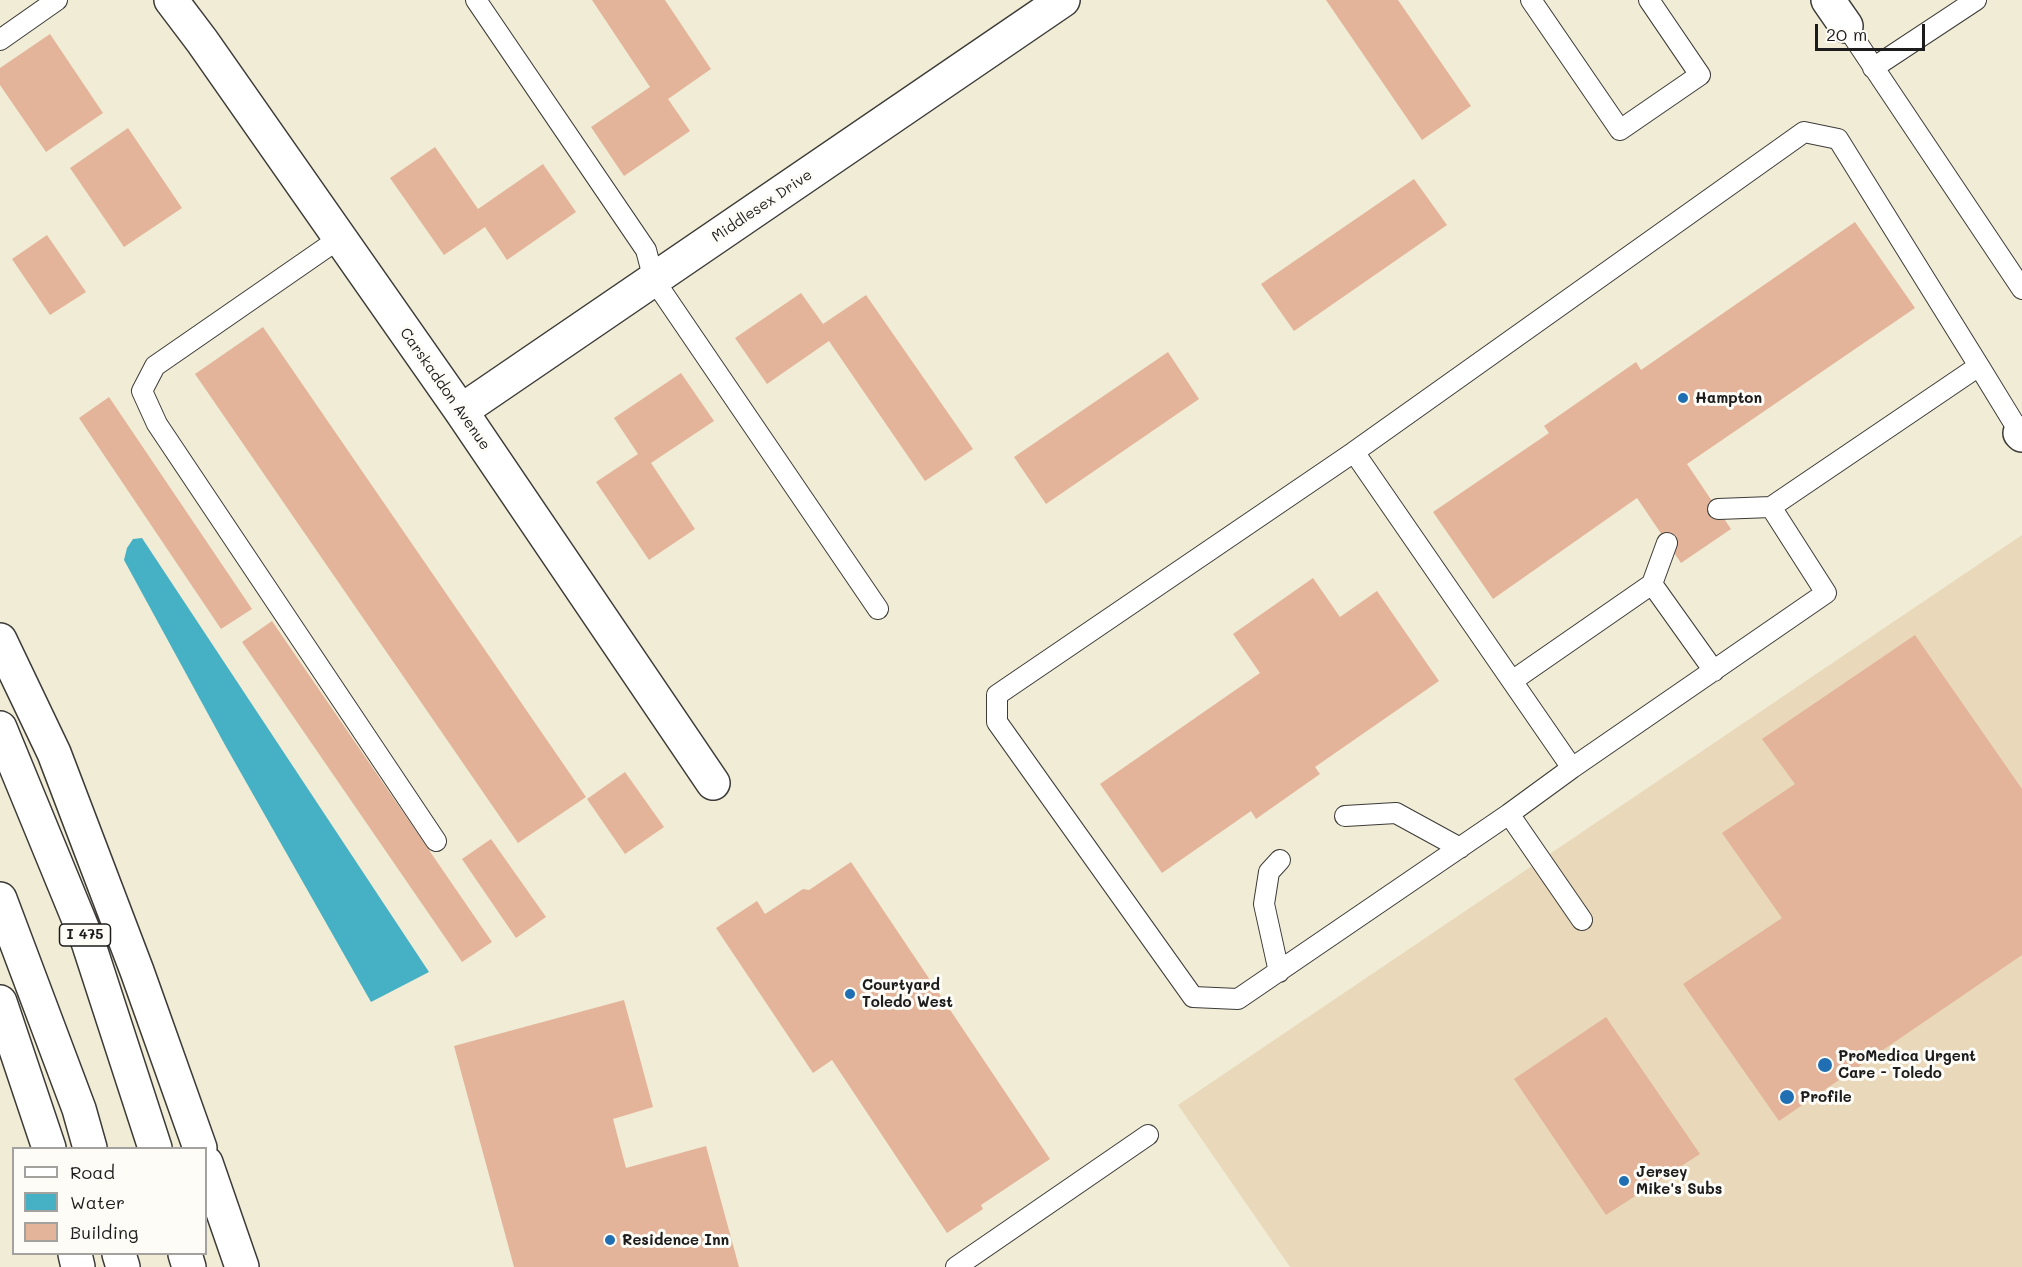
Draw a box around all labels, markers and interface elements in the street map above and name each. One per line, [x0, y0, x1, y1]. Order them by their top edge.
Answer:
scale bar [1818, 12, 1928, 50]
text: 20 m [1826, 22, 1867, 46]
street label: Middlesex Drive [708, 166, 816, 246]
street label: Carskaddon Avenue [396, 324, 494, 454]
place label: Hampton [1695, 389, 1762, 407]
marker: Hampton [1676, 391, 1690, 405]
road number: I 475 [60, 924, 110, 946]
place label: Courtyard Toledo West [862, 976, 953, 1011]
marker: Courtyard Toledo West [843, 987, 857, 1001]
place label: ProMedica Urgent Care - Toledo [1838, 1047, 1976, 1082]
marker: ProMedica Urgent Care - Toledo [1816, 1056, 1834, 1074]
marker: Profile [1778, 1088, 1796, 1106]
place label: Profile [1800, 1088, 1852, 1106]
legend [12, 1147, 207, 1255]
text: Road [70, 1160, 115, 1184]
place label: Jersey Mike's Subs [1636, 1163, 1722, 1198]
marker: Jersey Mike's Subs [1617, 1174, 1631, 1188]
text: Water [70, 1190, 125, 1214]
text: Building [70, 1220, 138, 1244]
place label: Residence Inn [622, 1231, 729, 1249]
marker: Residence Inn [603, 1233, 617, 1247]

